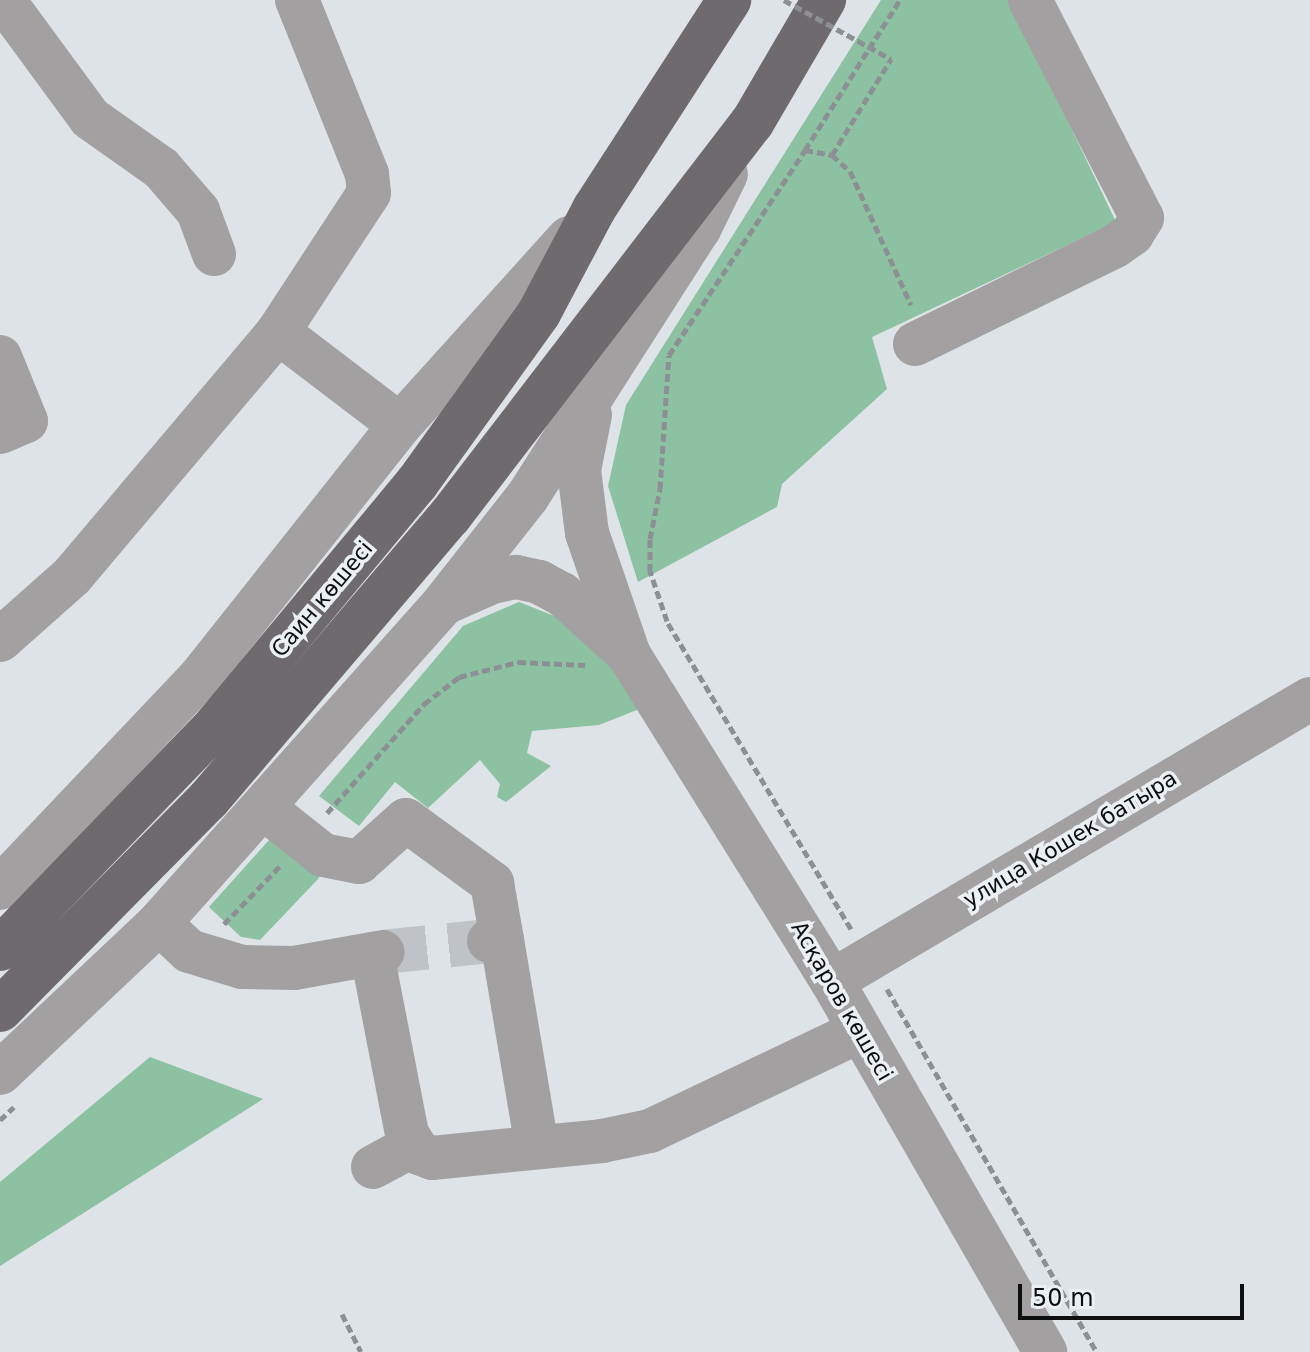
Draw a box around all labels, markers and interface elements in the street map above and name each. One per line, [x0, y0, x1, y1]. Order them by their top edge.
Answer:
street label: Саин көшесі [266, 536, 378, 662]
street label: улица Кошек батыра [958, 765, 1182, 913]
street label: Асқаров көшесі [786, 916, 898, 1086]
scale bar [1022, 1268, 1248, 1318]
text: 50 m [1032, 1284, 1094, 1312]

